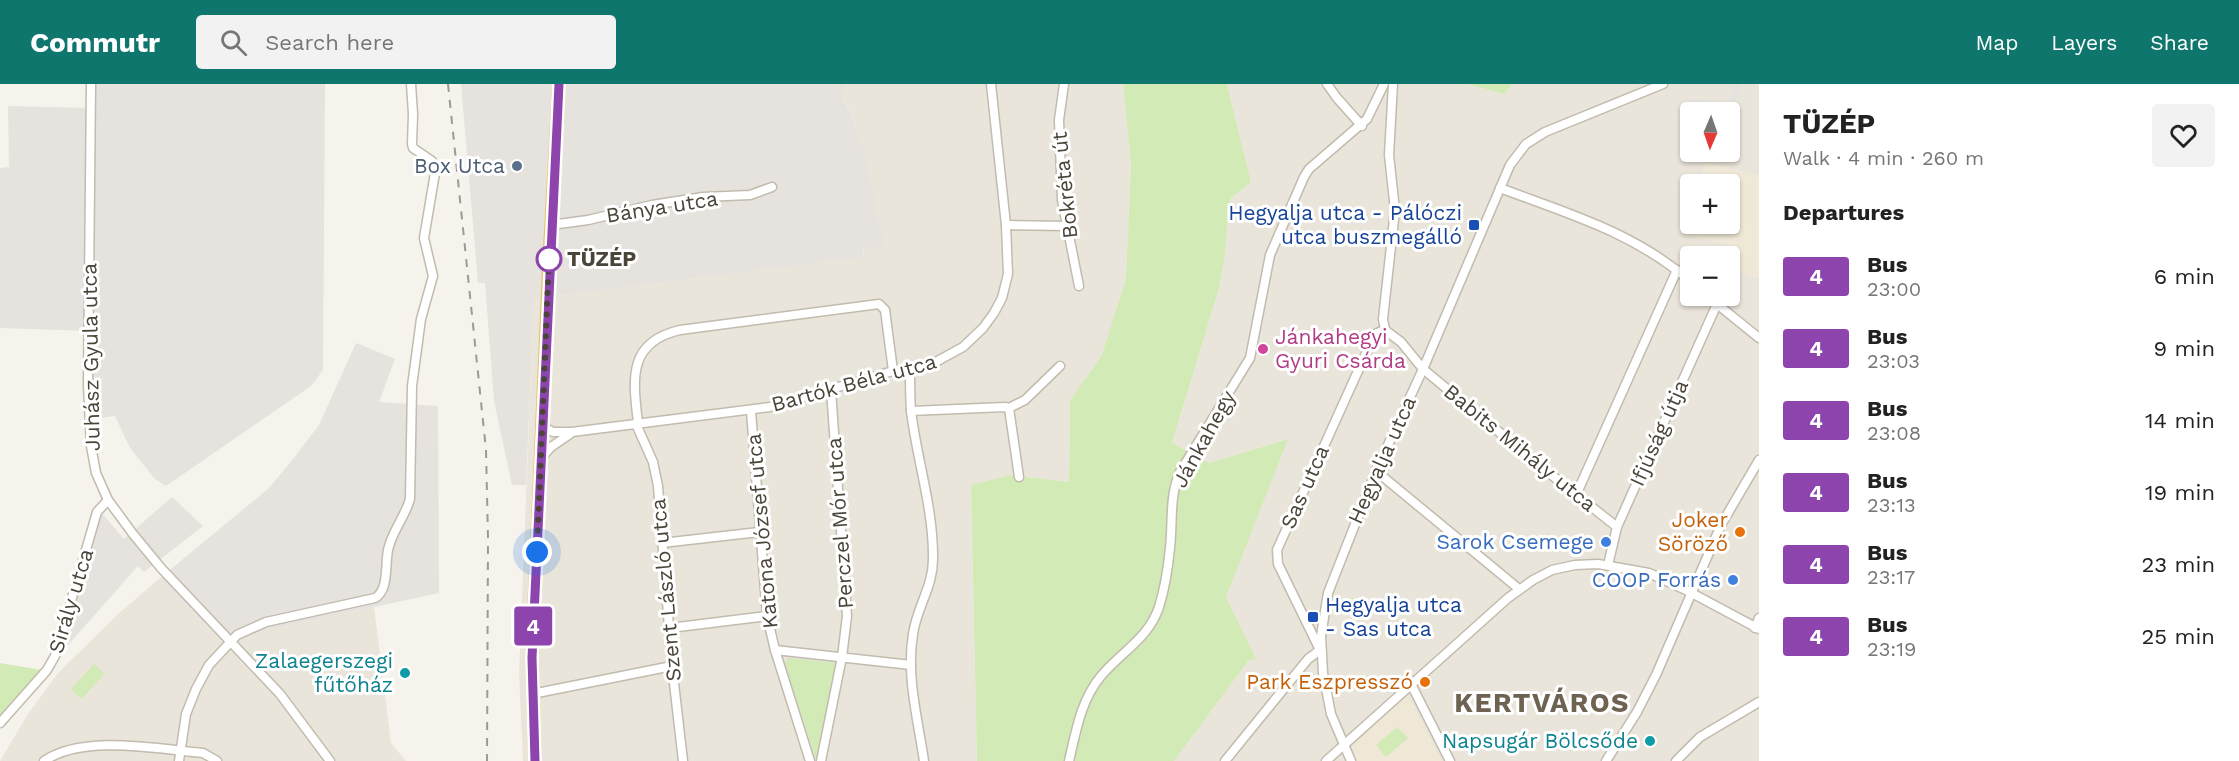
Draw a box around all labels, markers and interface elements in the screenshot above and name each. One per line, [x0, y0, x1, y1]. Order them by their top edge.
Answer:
search box [196, 15, 616, 69]
text: Commutr [30, 26, 160, 59]
icon: search [217, 26, 250, 59]
text: Search here [265, 30, 394, 55]
text: Map [1975, 30, 2018, 55]
text: Layers [2051, 30, 2117, 55]
text: Share [2150, 30, 2209, 55]
north arrow [1680, 102, 1740, 162]
map controls [1680, 102, 1740, 306]
button: heart [2152, 104, 2215, 167]
text: TÜZÉP [1783, 107, 1875, 140]
street label: Bokréta út [1046, 130, 1083, 240]
text: Walk · 4 min · 260 m [1783, 146, 1984, 170]
place label: Box Utca [414, 153, 505, 178]
marker: Box Utca [510, 159, 524, 173]
button: + [1680, 174, 1740, 234]
street label: Bánya utca [604, 185, 720, 228]
place label: Hegyalja utca - Pálóczi utca buszmegálló [1228, 200, 1462, 249]
text: Departures [1783, 200, 1904, 225]
marker: Hegyalja utca - Pálóczi utca buszmegálló [1467, 218, 1481, 232]
marker: TÜZÉP [536, 246, 562, 272]
place label: TÜZÉP [567, 246, 636, 271]
button: − [1680, 246, 1740, 306]
text: Bus [1867, 252, 1907, 277]
street label: Juhász Gyula utca [76, 263, 105, 451]
text: 4 [1809, 264, 1823, 289]
text: 6 min [2154, 264, 2215, 289]
text: 23:00 [1867, 277, 1921, 301]
place label: Jánkahegyi Gyuri Csárda [1275, 324, 1406, 373]
text: Bus [1867, 324, 1907, 349]
text: 4 [1809, 336, 1823, 361]
text: 9 min [2153, 336, 2215, 361]
marker: Jánkahegyi Gyuri Csárda [1256, 342, 1270, 356]
street label: Bartók Béla utca [769, 348, 939, 417]
text: 23:03 [1867, 349, 1920, 373]
street label: Ifjúság útja [1624, 376, 1693, 490]
street label: Babits Mihály utca [1439, 379, 1602, 517]
street label: Jánkahegy [1167, 386, 1241, 492]
street label: Hegyalja utca [1342, 392, 1421, 527]
text: Bus [1867, 396, 1907, 421]
text: 4 [1809, 408, 1823, 433]
text: 14 min [2145, 408, 2215, 433]
text: 23:08 [1867, 421, 1921, 445]
street label: Katona József utca [741, 432, 782, 630]
street label: Perczel Mór utca [821, 436, 858, 610]
street label: Sas utca [1275, 441, 1334, 532]
text: Bus [1867, 468, 1907, 493]
text: 4 [1809, 480, 1823, 505]
text: 19 min [2145, 480, 2215, 505]
text: 23:13 [1867, 493, 1916, 517]
street label: Szent László utca [645, 497, 686, 683]
place label: Joker Söröző [1658, 507, 1728, 556]
marker: Joker Söröző [1733, 525, 1747, 539]
place label: Sarok Csemege [1436, 529, 1594, 554]
marker: Sarok Csemege [1599, 535, 1613, 549]
your location [522, 537, 552, 567]
text: Bus [1867, 540, 1907, 565]
street label: Sirály utca [43, 546, 98, 656]
text: 4 [1809, 552, 1823, 577]
text: 23 min [2141, 552, 2215, 577]
text: 23:17 [1867, 565, 1915, 589]
place label: COOP Forrás [1592, 567, 1721, 592]
marker: COOP Forrás [1726, 573, 1740, 587]
place label: Hegyalja utca - Sas utca [1325, 592, 1462, 641]
line badge: 4 [514, 606, 552, 646]
marker: Hegyalja utca - Sas utca [1306, 610, 1320, 624]
text: Bus [1867, 612, 1907, 637]
text: 4 [526, 614, 540, 639]
text: 4 [1809, 624, 1823, 649]
text: 25 min [2141, 624, 2215, 649]
text: 23:19 [1867, 637, 1916, 661]
place label: Zalaegerszegi fűtőház [255, 648, 393, 697]
marker: Zalaegerszegi fűtőház [398, 666, 412, 680]
place label: Park Eszpresszó [1246, 669, 1413, 694]
marker: Park Eszpresszó [1418, 675, 1432, 689]
district label: KERTVÁROS [1454, 687, 1630, 719]
place label: Napsugár Bölcsőde [1442, 728, 1638, 753]
marker: Napsugár Bölcsőde [1643, 734, 1657, 748]

